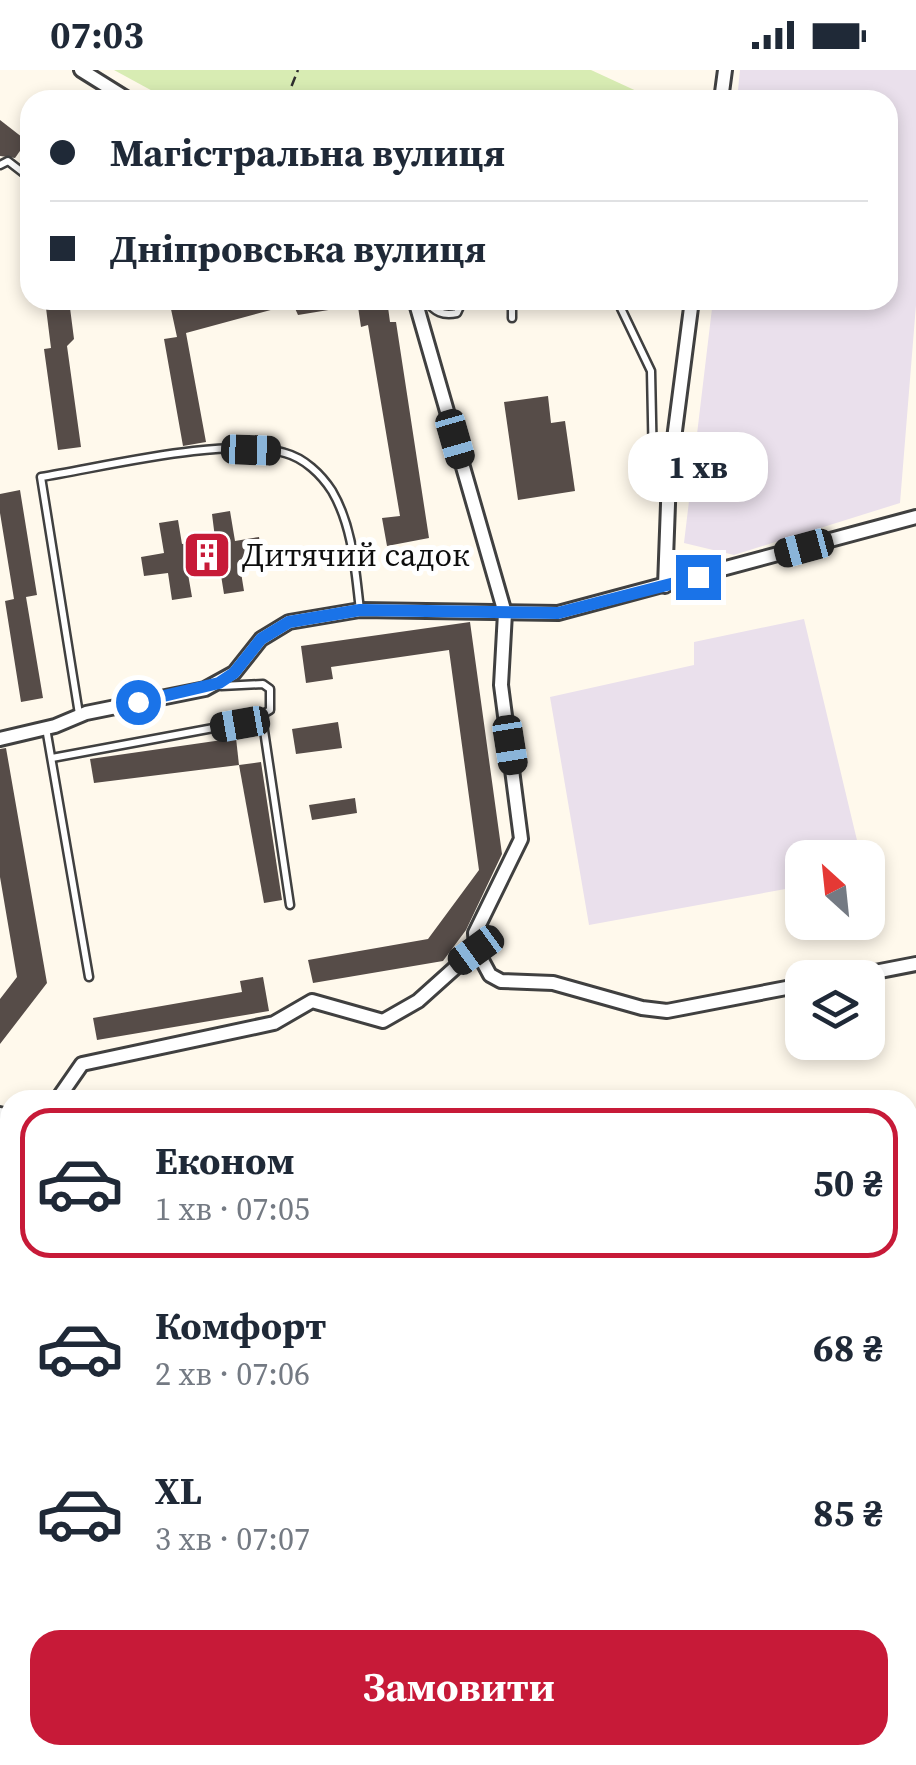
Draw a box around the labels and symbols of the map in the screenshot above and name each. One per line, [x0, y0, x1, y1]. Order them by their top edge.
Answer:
car [432, 406, 478, 472]
callout: 1 хв [628, 432, 768, 502]
car [220, 434, 282, 466]
car [771, 526, 837, 570]
building icon: Дитячий садок [181, 529, 233, 581]
place label: Дитячий садок [242, 533, 470, 577]
route end [676, 555, 721, 600]
route start [116, 680, 161, 725]
car [208, 704, 272, 744]
car [490, 713, 530, 777]
north arrow [785, 840, 885, 940]
car [443, 920, 509, 980]

